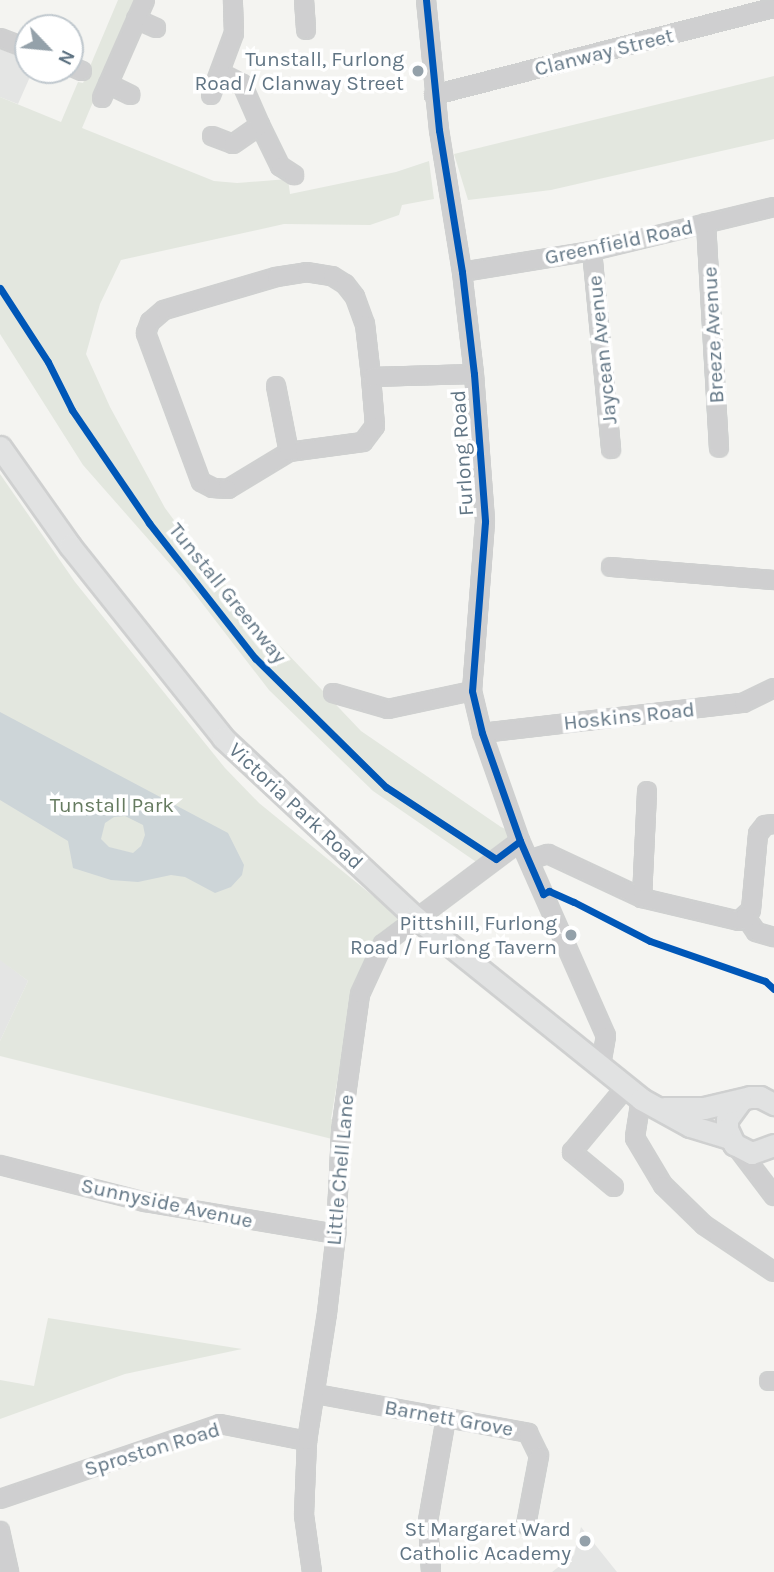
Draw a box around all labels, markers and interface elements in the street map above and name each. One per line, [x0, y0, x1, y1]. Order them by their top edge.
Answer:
north arrow [14, 14, 84, 84]
street label: Clanway Street [532, 23, 676, 81]
text: N [53, 46, 79, 68]
place label: Tunstall, Furlong Road / Clanway Street [194, 46, 404, 96]
marker: Tunstall, Furlong Road / Clanway Street [410, 63, 426, 79]
street label: Greenfield Road [542, 214, 696, 270]
street label: Breeze Avenue [697, 266, 729, 404]
street label: Jaycean Avenue [582, 274, 622, 426]
street label: Furlong Road [445, 389, 479, 517]
street label: Tunstall Greenway [164, 518, 292, 668]
street label: Hoskins Road [562, 697, 696, 735]
street label: Victoria Park Road [224, 737, 368, 875]
park label: Tunstall Park [50, 792, 174, 818]
place label: Pittshill, Furlong Road / Furlong Tavern [350, 910, 557, 960]
marker: Pittshill, Furlong Road / Furlong Tavern [563, 927, 579, 943]
street label: Little Chell Lane [321, 1093, 359, 1247]
street label: Sunnyside Avenue [79, 1172, 255, 1234]
street label: Barnett Grove [383, 1394, 515, 1442]
street label: Sproston Road [81, 1416, 223, 1482]
place label: St Margaret Ward Catholic Academy [399, 1516, 571, 1566]
marker: St Margaret Ward Catholic Academy [577, 1533, 593, 1549]

